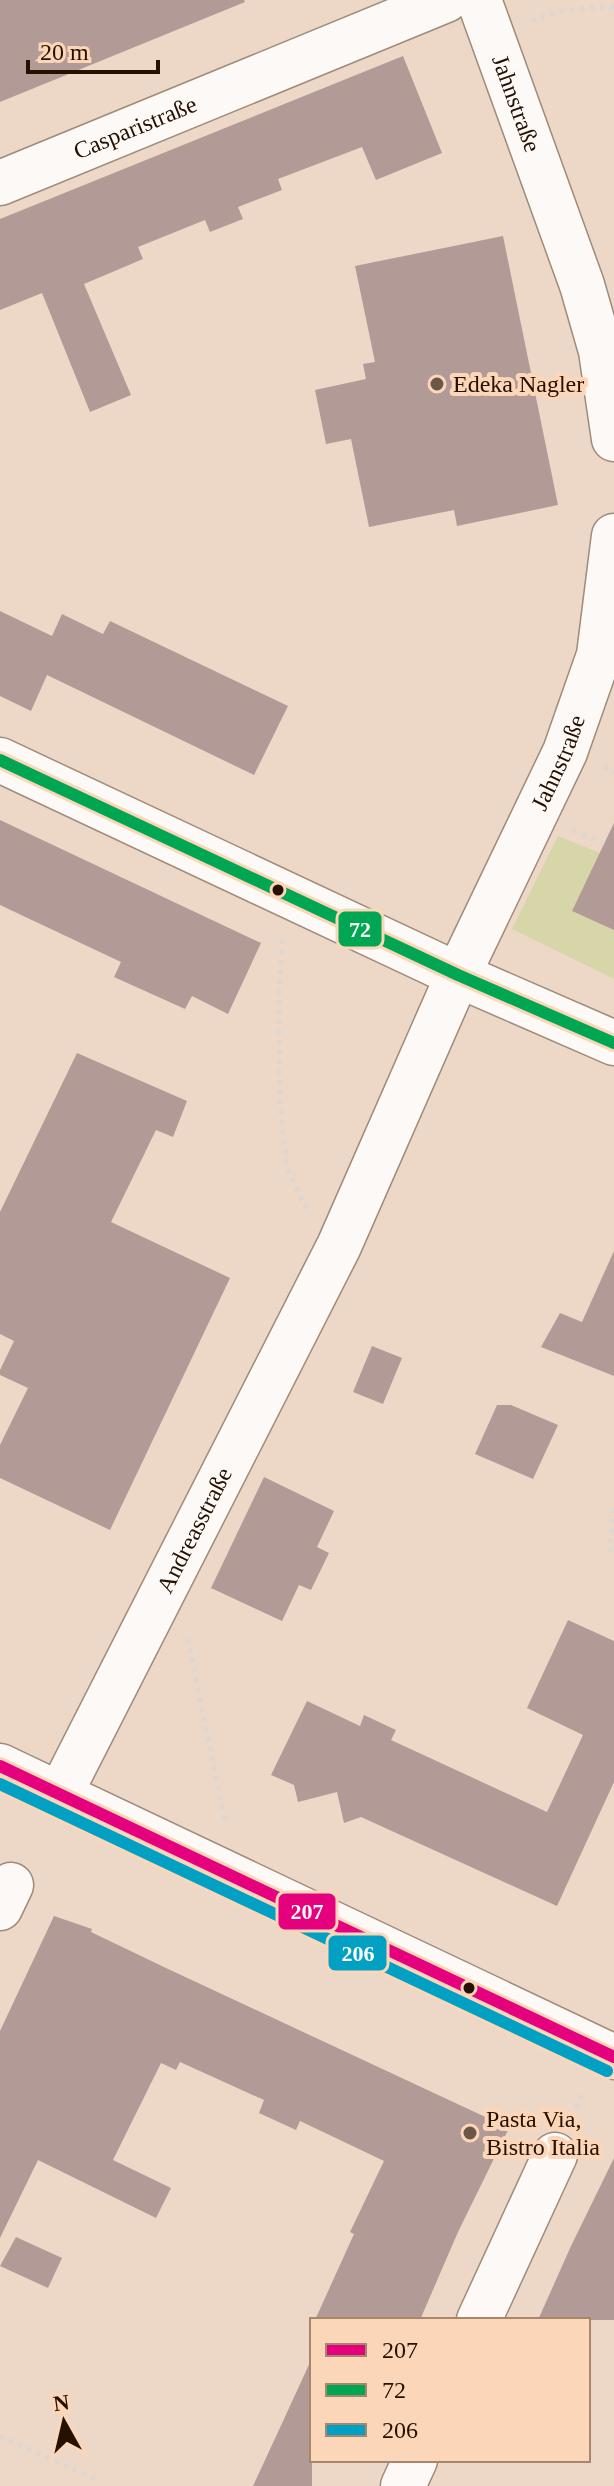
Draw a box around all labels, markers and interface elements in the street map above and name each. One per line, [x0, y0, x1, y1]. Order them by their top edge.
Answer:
scale bar [28, 24, 158, 74]
text: 20 m [40, 39, 89, 65]
street label: Jahnstraße [487, 51, 546, 156]
street label: Casparistraße [70, 91, 200, 164]
place label: Edeka Nagler [453, 371, 584, 397]
marker: Edeka Nagler [428, 375, 446, 393]
street label: Jahnstraße [526, 711, 590, 814]
unlabelled marker [270, 882, 286, 898]
line badge: 72 [337, 910, 383, 948]
text: 72 [349, 917, 371, 942]
street label: Andreasstraße [152, 1463, 237, 1597]
line badge: 207 [277, 1892, 337, 1931]
text: 207 [291, 1899, 324, 1924]
line badge: 206 [327, 1934, 388, 1972]
text: 206 [342, 1941, 375, 1966]
unlabelled marker [461, 1980, 477, 1996]
place label: Pasta Via, Bistro Italia [486, 2106, 600, 2160]
marker: Pasta Via, Bistro Italia [461, 2124, 479, 2142]
legend [310, 2318, 590, 2462]
text: 207 [382, 2337, 418, 2363]
text: 72 [382, 2377, 406, 2403]
north arrow [24, 2382, 104, 2462]
text: N [52, 2389, 71, 2416]
text: 206 [382, 2417, 418, 2443]

